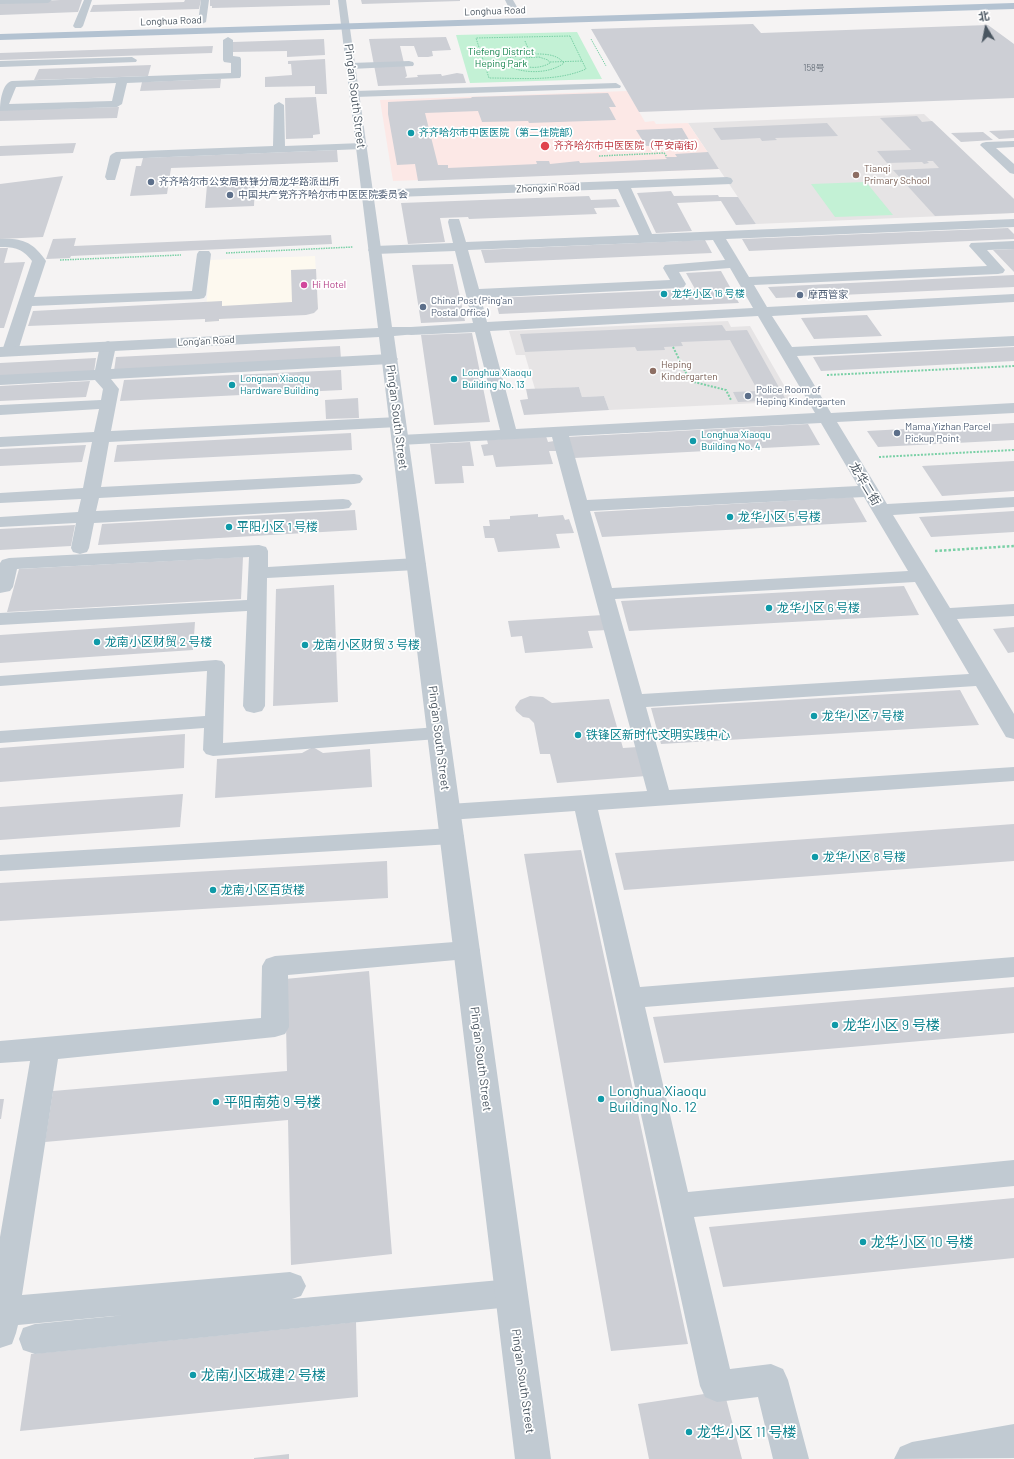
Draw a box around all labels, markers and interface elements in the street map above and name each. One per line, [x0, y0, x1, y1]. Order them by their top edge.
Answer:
street label: Longhua Road [464, 4, 526, 18]
north arrow [966, 8, 1006, 48]
text: 北 [977, 8, 990, 23]
street label: Longhua Road [140, 14, 202, 28]
street label: Ping'an South Street [341, 43, 369, 149]
park label: Tiefeng District Heping Park [468, 46, 534, 70]
house number: 158号 [803, 63, 825, 73]
place label: 齐齐哈尔市中医医院（第二住院部） [419, 127, 579, 139]
marker: 齐齐哈尔市中医医院（第二住院部） [406, 128, 416, 138]
marker: 齐齐哈尔市中医医院（平安南街） [539, 140, 551, 152]
place label: 齐齐哈尔市中医医院（平安南街） [554, 140, 704, 152]
place label: Tianqi Primary School [864, 163, 930, 186]
marker: Tianqi Primary School [851, 170, 861, 180]
place label: 齐齐哈尔市公安局铁锋分局龙华路派出所 [159, 176, 339, 188]
marker: 齐齐哈尔市公安局铁锋分局龙华路派出所 [146, 177, 156, 187]
street label: Zhongxin Road [516, 181, 580, 195]
place label: 中国共产党齐齐哈尔市中医医院委员会 [238, 189, 408, 201]
marker: 中国共产党齐齐哈尔市中医医院委员会 [225, 190, 235, 200]
place label: Hi Hotel [312, 279, 346, 291]
marker: Hi Hotel [299, 280, 309, 290]
place label: 龙华小区 16 号楼 [672, 288, 745, 300]
marker: 龙华小区 16 号楼 [659, 289, 669, 299]
place label: 摩西管家 [808, 289, 848, 301]
marker: 摩西管家 [795, 290, 805, 300]
place label: China Post (Ping'an Postal Office) [431, 295, 513, 318]
marker: China Post (Ping'an Postal Office) [418, 302, 428, 312]
street label: Long'an Road [177, 334, 235, 348]
place label: Heping Kindergarten [661, 359, 718, 382]
street label: Ping'an South Street [383, 364, 411, 470]
marker: Heping Kindergarten [648, 366, 658, 376]
place label: Longhua Xiaoqu Building No. 13 [462, 367, 532, 390]
place label: Longnan Xiaoqu Hardware Building [240, 373, 319, 396]
marker: Longhua Xiaoqu Building No. 13 [449, 374, 459, 384]
marker: Longnan Xiaoqu Hardware Building [227, 380, 237, 390]
place label: Police Room of Heping Kindergarten [756, 384, 845, 408]
marker: Police Room of Heping Kindergarten [743, 391, 753, 401]
place label: Mama Yizhan Parcel Pickup Point [905, 421, 991, 444]
marker: Mama Yizhan Parcel Pickup Point [892, 428, 902, 438]
place label: Longhua Xiaoqu Building No. 4 [701, 429, 771, 452]
marker: Longhua Xiaoqu Building No. 4 [688, 436, 698, 446]
street label: 龙华二街 [846, 460, 884, 508]
place label: 龙华小区 5 号楼 [738, 510, 821, 524]
marker: 龙华小区 5 号楼 [725, 512, 735, 522]
place label: 平阳小区 1 号楼 [237, 520, 318, 534]
marker: 平阳小区 1 号楼 [224, 522, 234, 532]
place label: 龙华小区 6 号楼 [777, 601, 860, 615]
marker: 龙华小区 6 号楼 [764, 603, 774, 613]
place label: 龙南小区财贸 2 号楼 [105, 635, 212, 649]
marker: 龙南小区财贸 2 号楼 [92, 637, 102, 647]
place label: 龙南小区财贸 3 号楼 [313, 638, 420, 652]
marker: 龙南小区财贸 3 号楼 [300, 640, 310, 650]
street label: Ping'an South Street [425, 685, 453, 791]
place label: 龙华小区 7 号楼 [822, 709, 904, 723]
marker: 龙华小区 7 号楼 [809, 711, 819, 721]
place label: 铁锋区新时代文明实践中心 [586, 728, 730, 742]
marker: 铁锋区新时代文明实践中心 [573, 730, 583, 740]
place label: 龙华小区 8 号楼 [823, 850, 906, 864]
marker: 龙华小区 8 号楼 [810, 852, 820, 862]
place label: 龙南小区百货楼 [221, 883, 305, 897]
marker: 龙南小区百货楼 [208, 885, 218, 895]
street label: Ping'an South Street [467, 1006, 495, 1112]
place label: 龙华小区 9 号楼 [843, 1017, 940, 1033]
marker: 龙华小区 9 号楼 [830, 1020, 840, 1030]
place label: Longhua Xiaoqu Building No. 12 [609, 1083, 706, 1116]
place label: 平阳南苑 9 号楼 [224, 1094, 321, 1110]
marker: Longhua Xiaoqu Building No. 12 [596, 1094, 606, 1104]
marker: 平阳南苑 9 号楼 [211, 1097, 221, 1107]
place label: 龙华小区 10 号楼 [871, 1234, 973, 1250]
marker: 龙华小区 10 号楼 [858, 1237, 868, 1247]
street label: Ping'an South Street [509, 1328, 537, 1434]
place label: 龙南小区城建 2 号楼 [201, 1367, 326, 1383]
marker: 龙南小区城建 2 号楼 [188, 1370, 198, 1380]
place label: 龙华小区 11 号楼 [697, 1424, 796, 1440]
marker: 龙华小区 11 号楼 [684, 1427, 694, 1437]

